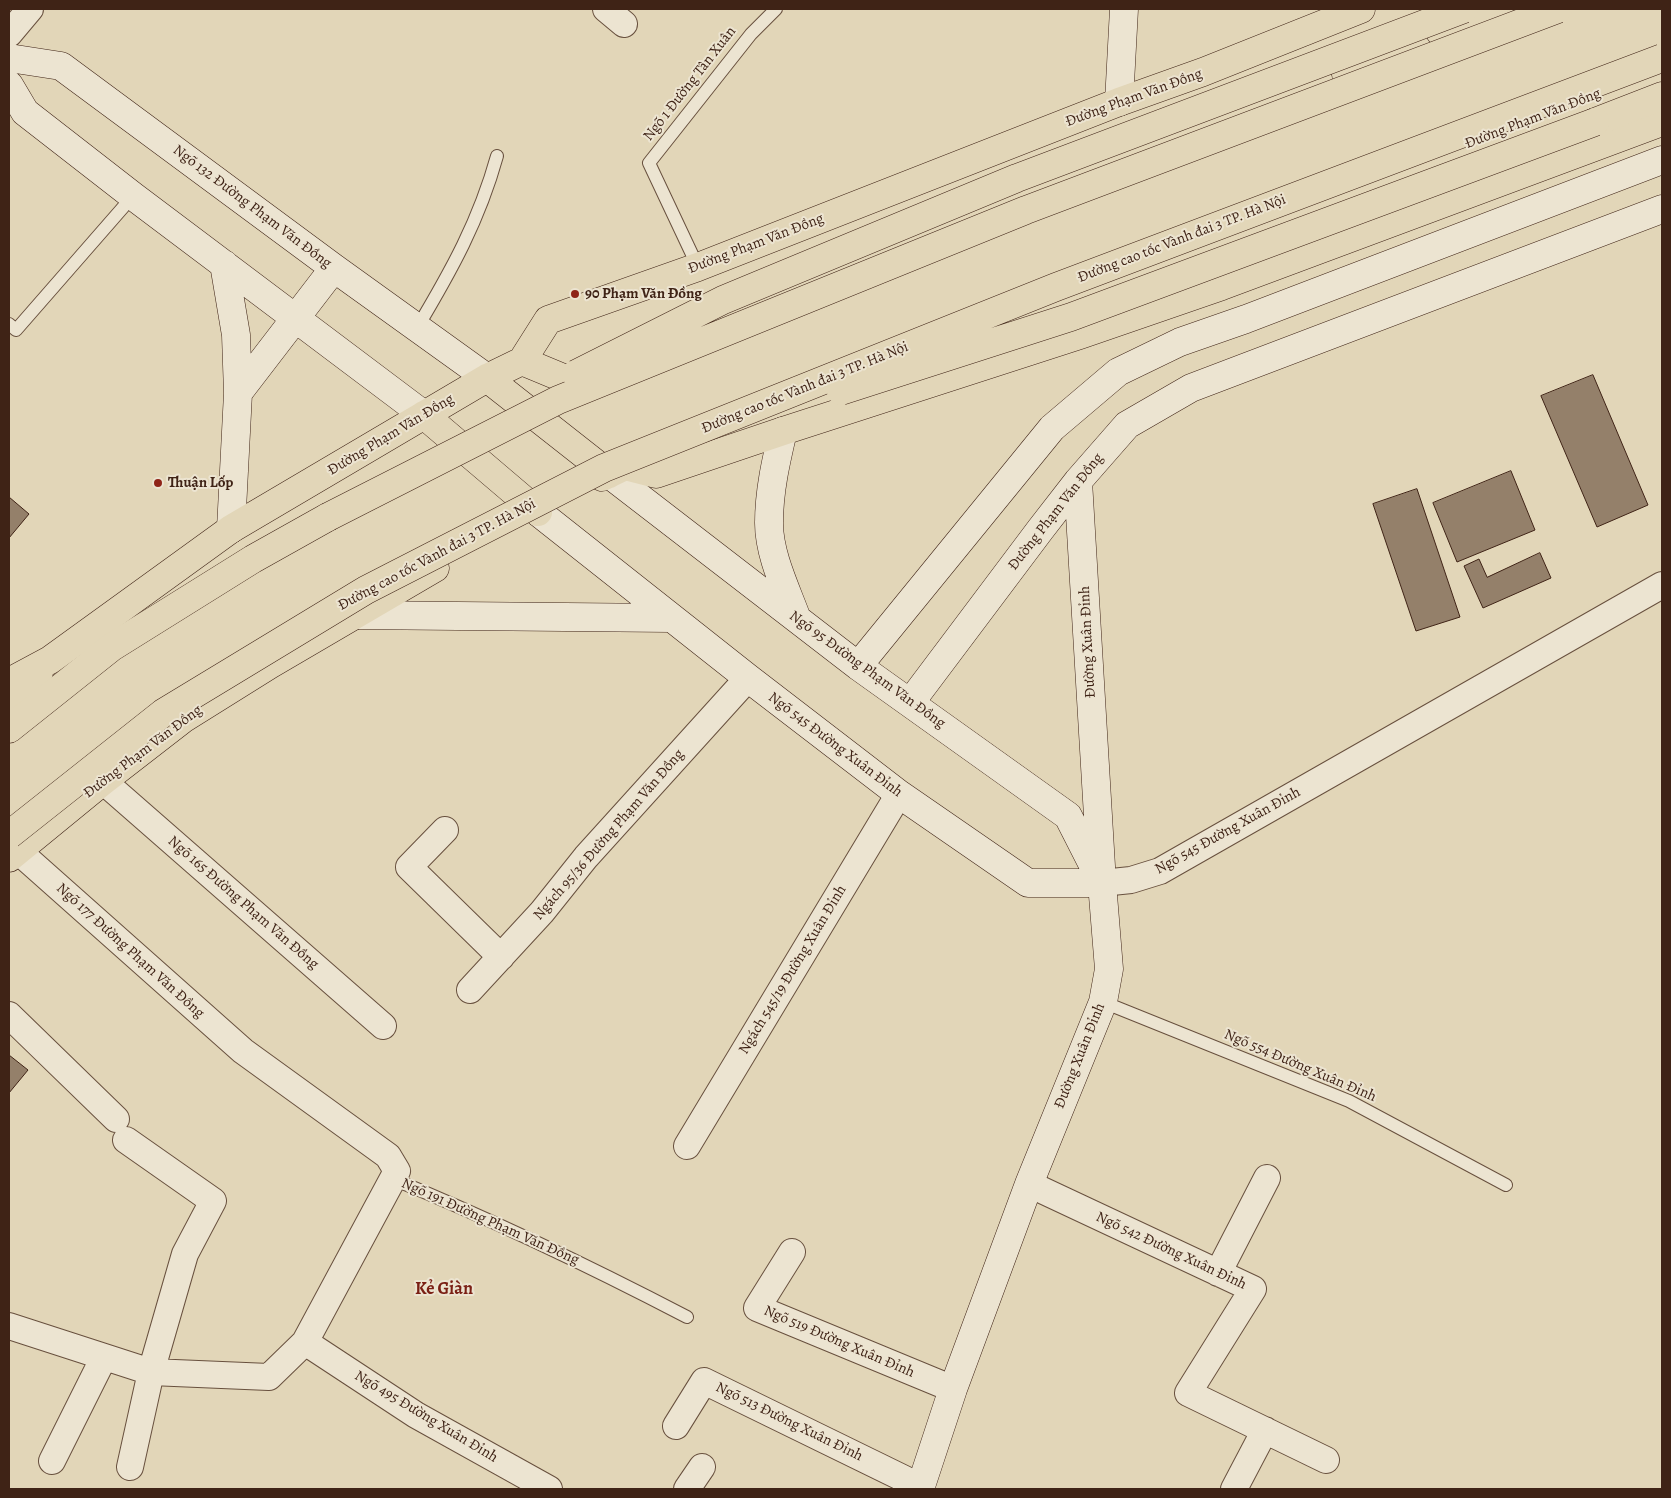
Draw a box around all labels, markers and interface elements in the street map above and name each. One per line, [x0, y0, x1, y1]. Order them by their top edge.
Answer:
street label: Ngõ 1 Đường Tân Xuân [640, 23, 740, 145]
street label: Đường Phạm Văn Đồng [1063, 65, 1205, 131]
street label: Đường Phạm Văn Đồng [1462, 85, 1604, 153]
street label: Ngõ 132 Đường Phạm Văn Đồng [169, 141, 335, 273]
street label: Đường cao tốc Vành đai 3 TP. Hà Nội [1075, 191, 1289, 287]
street label: Đường Phạm Văn Đồng [685, 210, 827, 278]
place label: 90 Phạm Văn Đồng [585, 285, 702, 303]
marker: 90 Phạm Văn Đồng [569, 288, 581, 300]
street label: Đường cao tốc Vành đai 3 TP. Hà Nội [699, 338, 911, 438]
street label: Đường Phạm Văn Đồng [325, 390, 457, 480]
street label: Đường Phạm Văn Đồng [1005, 450, 1107, 574]
place label: Thuận Lốp [168, 474, 233, 492]
marker: Thuận Lốp [152, 477, 164, 489]
street label: Đường cao tốc Vành đai 3 TP. Hà Nội [335, 495, 539, 615]
street label: Đường Xuân Đỉnh [1076, 585, 1100, 699]
street label: Ngõ 95 Đường Phạm Văn Đồng [785, 607, 949, 733]
street label: Ngõ 545 Đường Xuân Đỉnh [764, 689, 906, 801]
street label: Đường Phạm Văn Đồng [80, 701, 206, 803]
street label: Ngách 95/36 Đường Phạm Văn Đồng [530, 746, 688, 924]
street label: Ngõ 545 Đường Xuân Đỉnh [1152, 783, 1304, 879]
street label: Ngõ 165 Đường Phạm Văn Đồng [164, 833, 322, 973]
street label: Ngõ 177 Đường Phạm Văn Đồng [52, 880, 208, 1022]
street label: Ngách 545/19 Đường Xuân Đỉnh [735, 882, 851, 1058]
street label: Đường Xuân Đỉnh [1051, 1001, 1109, 1111]
street label: Ngõ 554 Đường Xuân Đỉnh [1221, 1026, 1379, 1106]
street label: Ngõ 191 Đường Phạm Văn Đồng [398, 1175, 582, 1269]
street label: Ngõ 542 Đường Xuân Đỉnh [1093, 1208, 1249, 1294]
district label: Kẻ Giàn [415, 1279, 473, 1301]
street label: Ngõ 519 Đường Xuân Đỉnh [761, 1302, 917, 1382]
street label: Ngõ 495 Đường Xuân Đỉnh [351, 1367, 501, 1467]
street label: Ngõ 513 Đường Xuân Đỉnh [712, 1378, 866, 1466]

